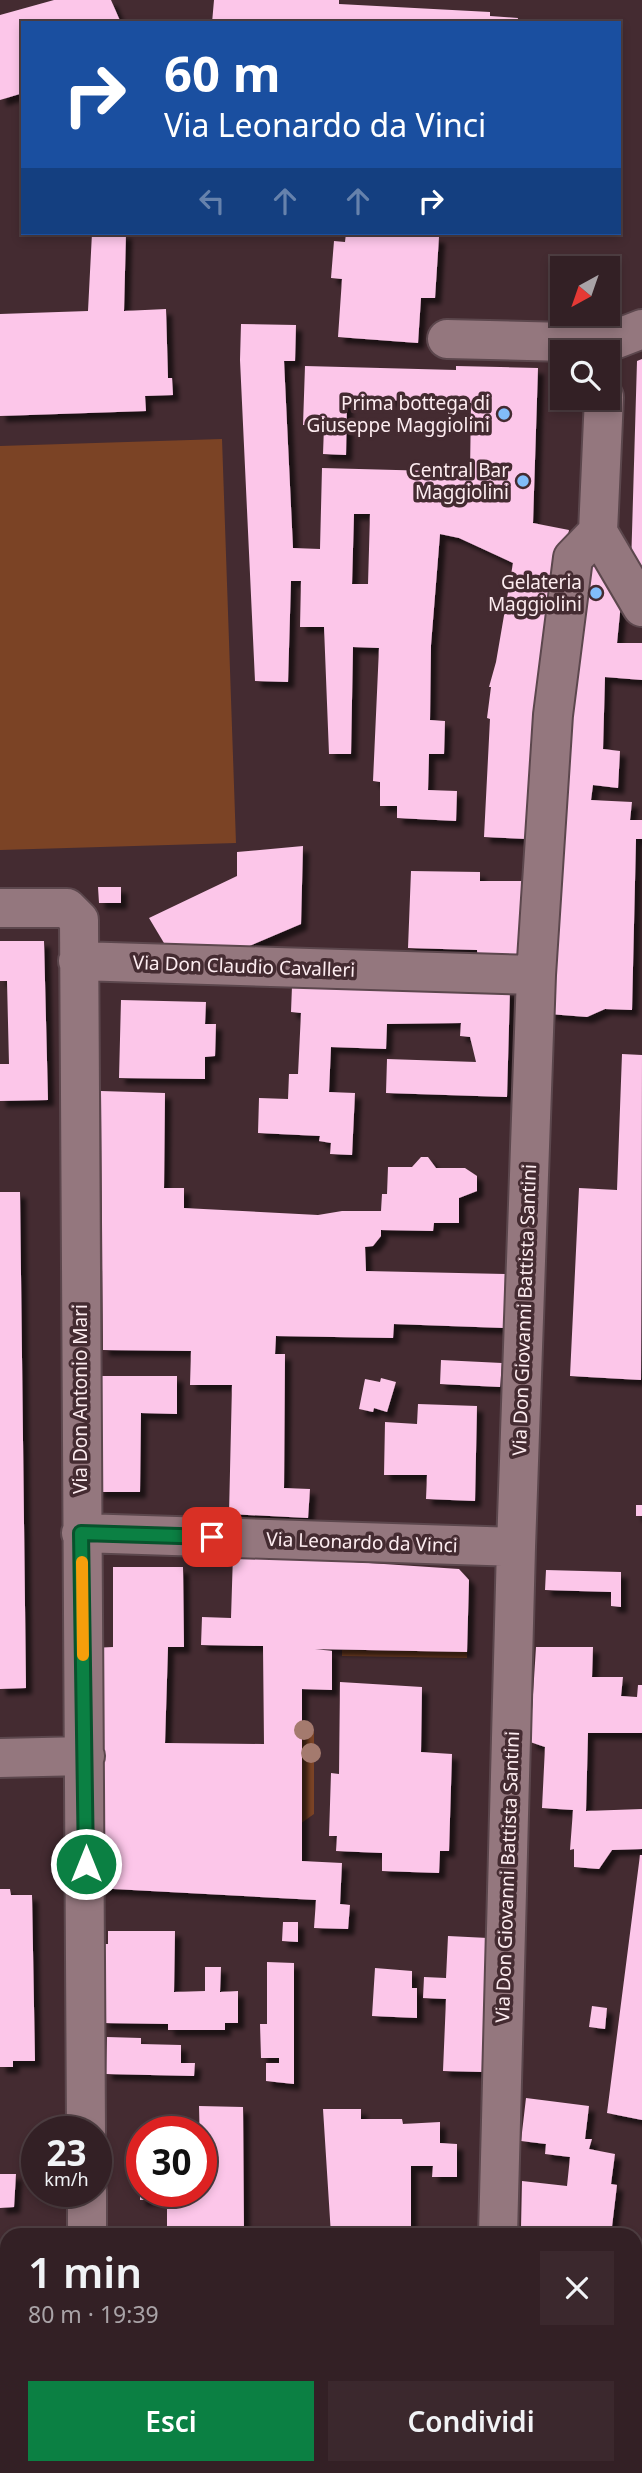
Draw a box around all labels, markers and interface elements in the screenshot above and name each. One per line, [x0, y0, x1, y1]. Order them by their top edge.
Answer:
text: 60 m [164, 40, 281, 106]
icon: right [49, 49, 140, 140]
text: Via Leonardo da Vinci [164, 103, 486, 146]
icon: left [193, 182, 231, 220]
icon: ahead [266, 182, 304, 220]
icon: ahead [339, 182, 377, 220]
icon: right [412, 182, 450, 220]
north arrow [550, 256, 620, 326]
map controls [550, 256, 620, 410]
button: search [550, 340, 620, 410]
place label: Prima bottega di Giuseppe Maggiolini [307, 390, 490, 438]
marker: Prima bottega di Giuseppe Maggiolini [496, 406, 512, 422]
place label: Central Bar Maggiolini [409, 457, 509, 505]
marker: Central Bar Maggiolini [515, 473, 531, 489]
place label: Gelateria Maggiolini [488, 569, 582, 617]
marker: Gelateria Maggiolini [588, 585, 604, 601]
street label: Via Don Claudio Cavalleri [132, 949, 356, 983]
street label: Via Don Giovanni Battista Santini [506, 1164, 542, 1456]
street label: Via Don Antonio Mari [67, 1304, 93, 1494]
pin [182, 1507, 242, 1567]
icon: arrive [193, 1518, 231, 1556]
street label: Via Leonardo da Vinci [266, 1526, 458, 1558]
street label: Via Don Giovanni Battista Santini [489, 1731, 525, 2023]
position arrow [49, 1827, 123, 1901]
speed limit sign: 30 [126, 2116, 217, 2207]
text: 23 [46, 2129, 87, 2176]
text: km/h [44, 2167, 89, 2191]
text: 1 min [28, 2243, 142, 2300]
button: close [540, 2251, 614, 2325]
text: 80 m · 19:39 [28, 2298, 159, 2330]
button: Esci [28, 2381, 314, 2461]
button: Condividi [328, 2381, 614, 2461]

